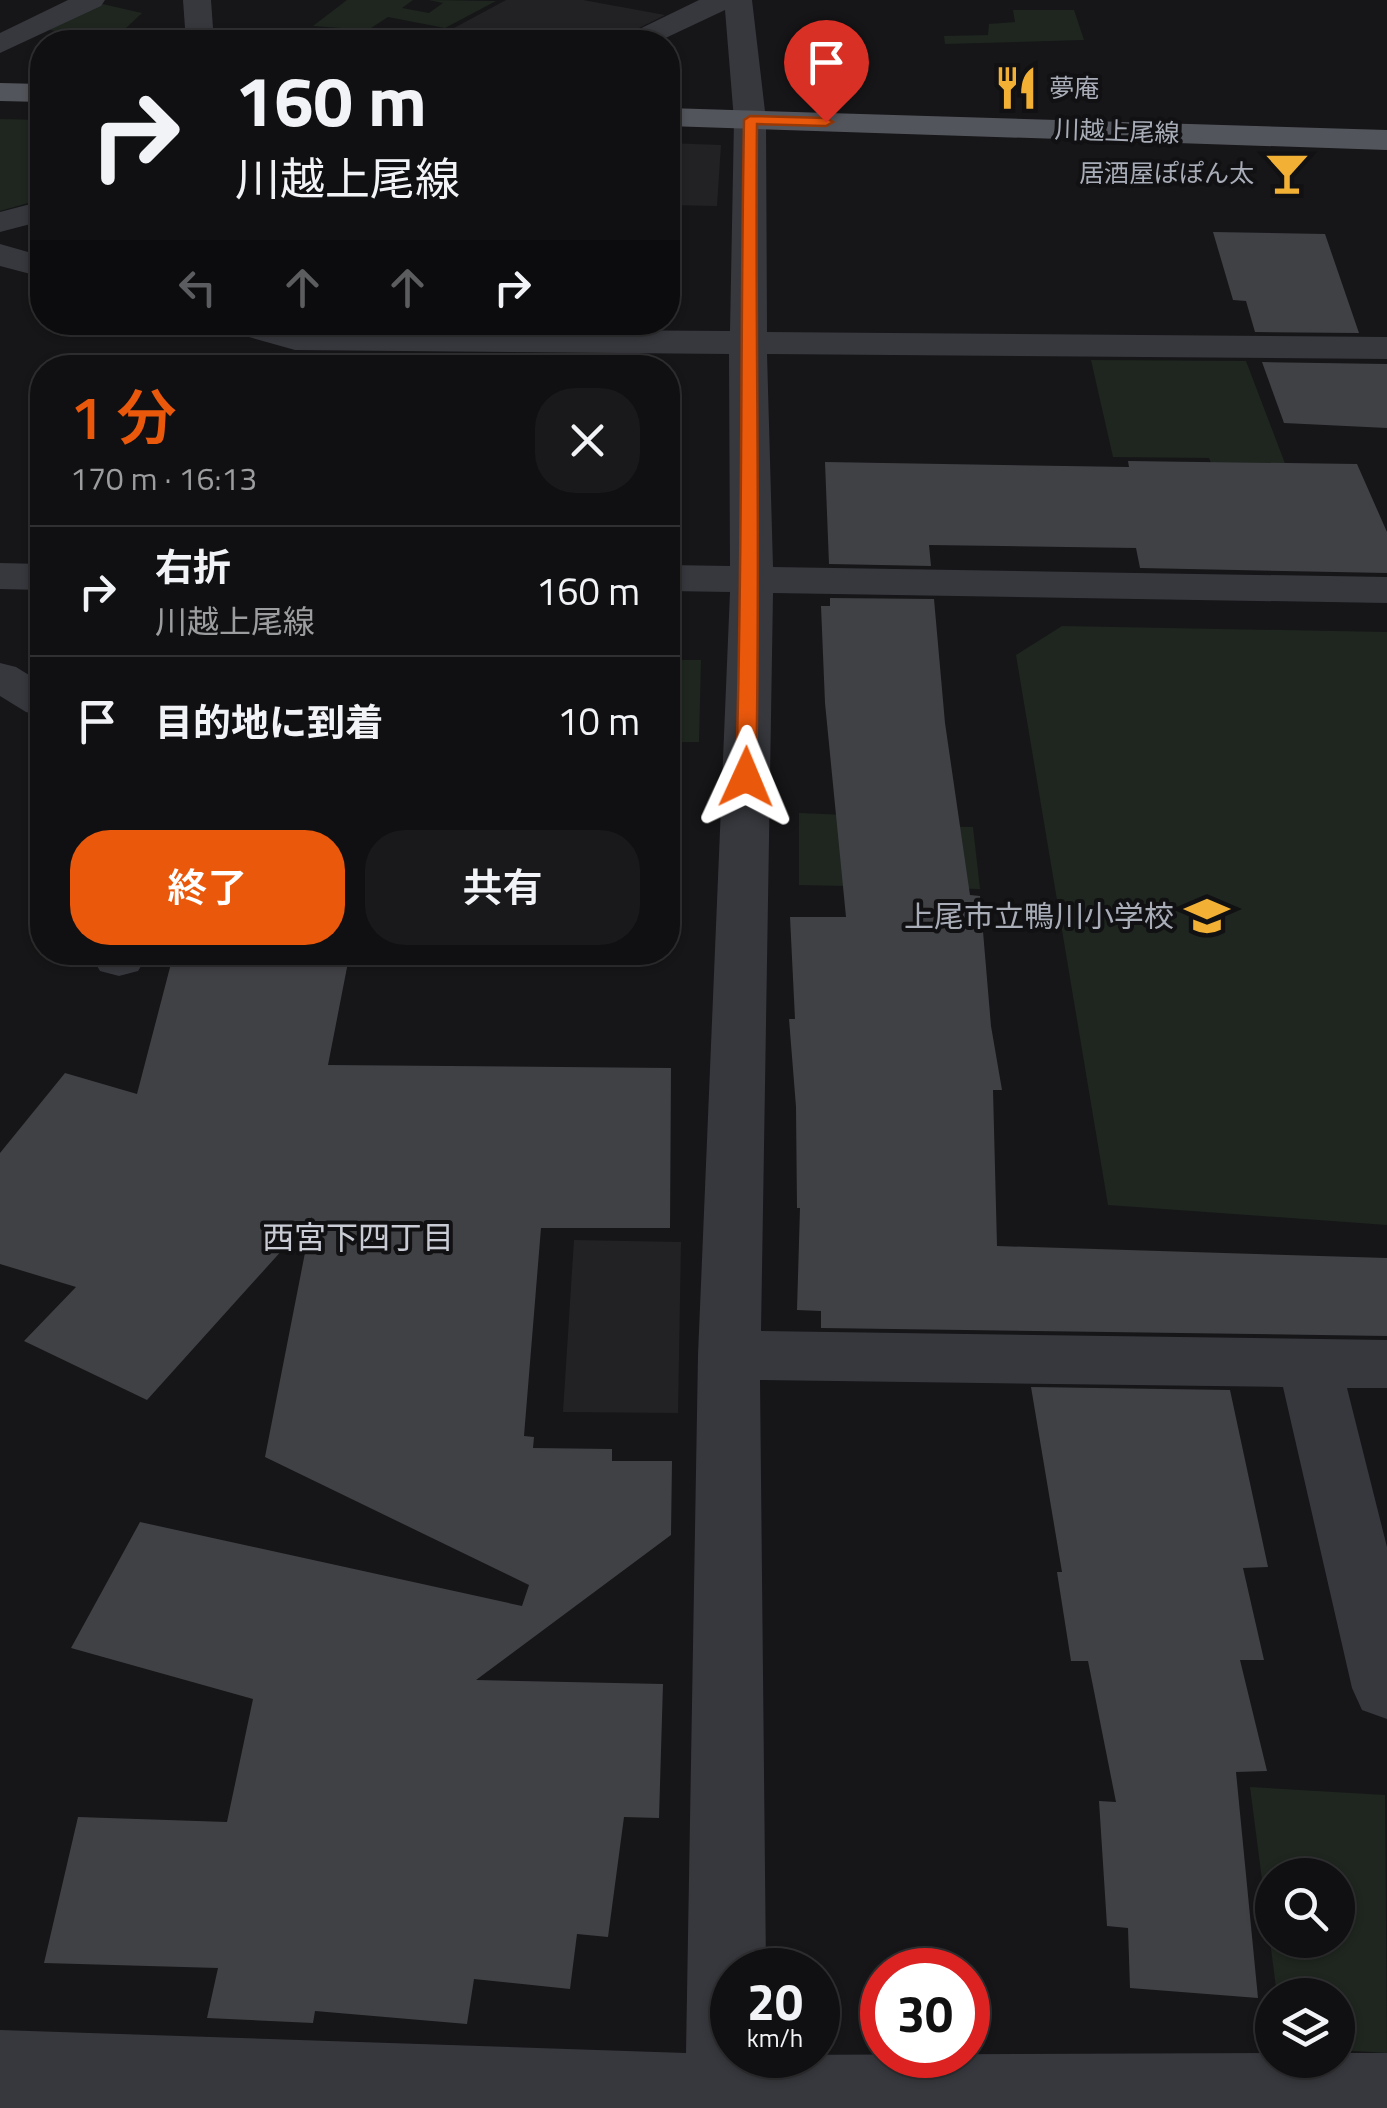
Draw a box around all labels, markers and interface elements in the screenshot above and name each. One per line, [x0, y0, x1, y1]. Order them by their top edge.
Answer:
pin [784, 20, 869, 123]
icon: arrive [799, 35, 854, 90]
text: 160 m [235, 47, 427, 153]
restaurant icon: 夢庵 [992, 64, 1040, 112]
place label: 夢庵 [1049, 69, 1099, 107]
icon: right [70, 70, 200, 200]
street label: 川越上尾線 [1054, 110, 1180, 152]
text: 川越上尾線 [235, 144, 460, 212]
bar icon: 居酒屋ぽぽん太 [1263, 149, 1311, 197]
place label: 居酒屋ぽぽん太 [1079, 154, 1254, 192]
icon: left [170, 260, 225, 315]
icon: ahead [275, 260, 330, 315]
icon: ahead [380, 260, 435, 315]
icon: right [485, 260, 540, 315]
text: 1 分 [70, 371, 177, 462]
button: close [535, 388, 640, 493]
text: 170 m · 16:13 [70, 454, 257, 502]
text: 右折 [155, 538, 231, 596]
text: 160 m [536, 562, 640, 620]
icon: right [70, 564, 125, 619]
text: 川越上尾線 [155, 597, 315, 645]
text: 10 m [557, 692, 640, 750]
text: 目的地に到着 [155, 693, 383, 751]
icon: arrive [70, 694, 125, 749]
position arrow [694, 725, 798, 829]
button: 終了 [70, 830, 345, 945]
button: 共有 [365, 830, 640, 945]
school or university icon: 上尾市立鴨川小学校 [1183, 892, 1231, 940]
place label: 上尾市立鴨川小学校 [904, 893, 1174, 939]
district label: 西宮下四丁目 [262, 1213, 454, 1261]
map controls [1255, 1858, 1355, 2078]
button: search [1255, 1858, 1355, 1958]
speed limit sign: 30 [860, 1948, 990, 2078]
text: 20 [747, 1963, 803, 2039]
button: layers [1255, 1978, 1355, 2078]
text: km/h [747, 2019, 803, 2057]

